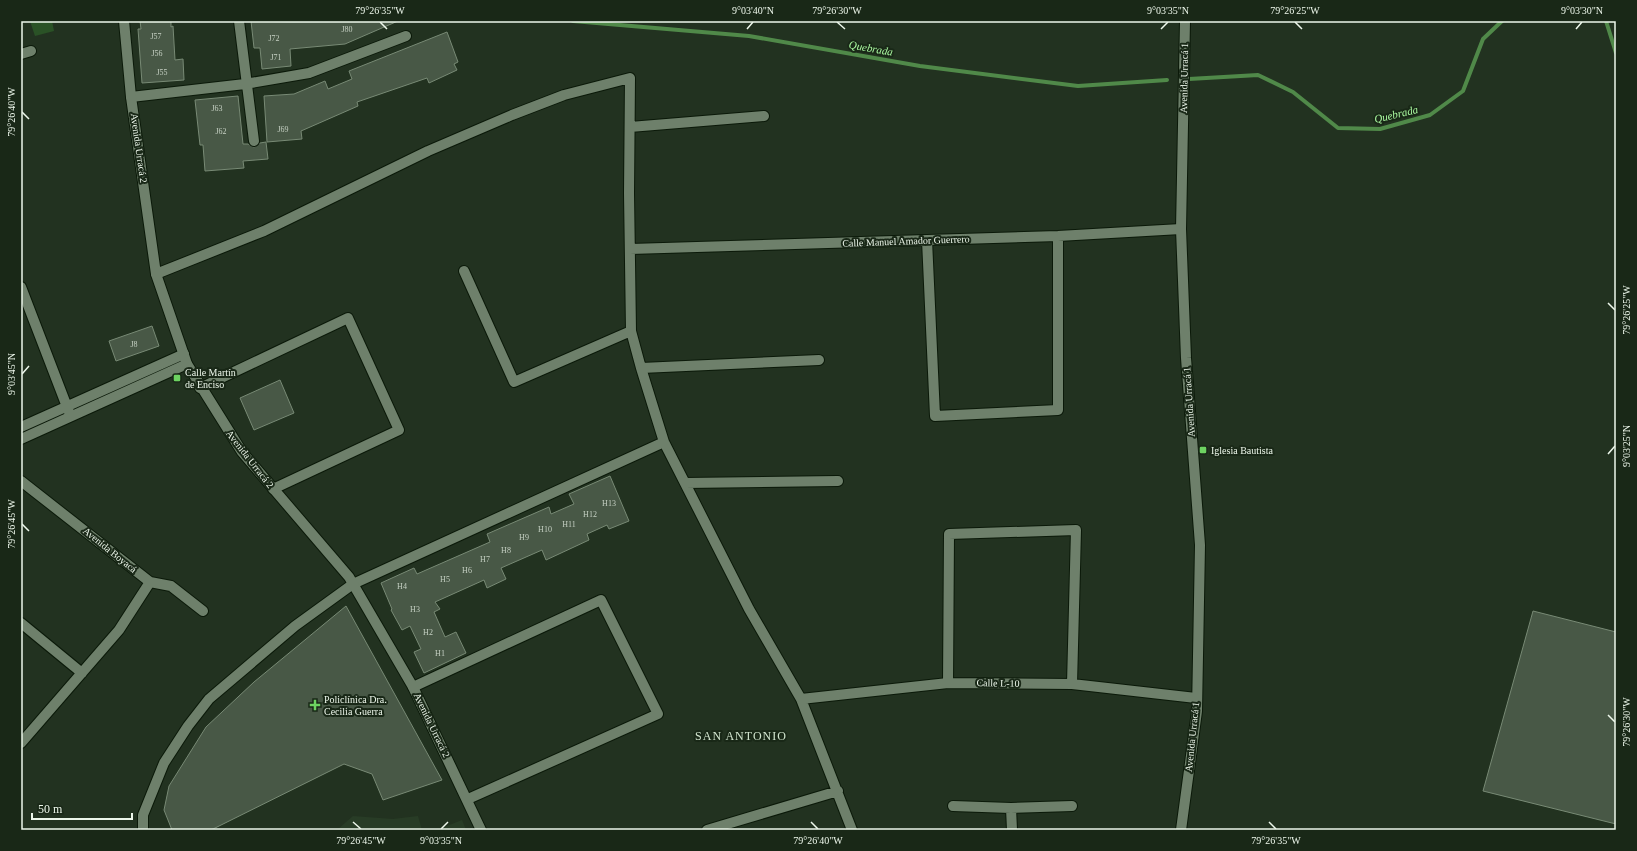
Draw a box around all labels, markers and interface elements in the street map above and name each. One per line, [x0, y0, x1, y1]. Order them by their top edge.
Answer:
text: 79°26'35"W [355, 5, 405, 16]
text: 9°03'40"N [732, 5, 774, 16]
text: 79°26'30"W [812, 5, 862, 16]
text: 9°03'35"N [1147, 5, 1189, 16]
text: 79°26'25"W [1270, 5, 1320, 16]
text: 9°03'30"N [1561, 5, 1603, 16]
house number: J80 [341, 25, 353, 34]
house number: J57 [150, 32, 162, 41]
house number: J72 [268, 34, 280, 43]
water label: Quebrada [848, 38, 894, 58]
street label: Avenida Urracá 1 [1178, 43, 1190, 113]
house number: J56 [151, 49, 163, 58]
house number: J71 [270, 53, 282, 62]
house number: J55 [156, 68, 168, 77]
text: 79°26'40"W [6, 87, 17, 137]
water label: Quebrada [1373, 103, 1420, 125]
house number: J63 [211, 104, 223, 113]
street label: Avenida Urracá 2 [129, 112, 149, 184]
house number: J69 [277, 125, 289, 134]
house number: J62 [215, 127, 227, 136]
street label: Calle Manuel Amador Guerrero [842, 233, 970, 249]
text: 79°26'25"W [1621, 285, 1632, 335]
house number: J8 [130, 340, 138, 349]
text: 9°03'45"N [6, 353, 17, 395]
place label: Calle Martín de Enciso [185, 367, 236, 390]
street label: Avenida Urracá 1 [1181, 367, 1197, 437]
marker: Calle Martín de Enciso [172, 373, 182, 383]
text: 9°03'25"N [1621, 425, 1632, 467]
street label: Avenida Urracá 2 [224, 428, 276, 490]
marker: Iglesia Bautista [1198, 445, 1208, 455]
place label: Iglesia Bautista [1211, 445, 1273, 456]
text: 79°26'45"W [6, 499, 17, 549]
house number: H13 [602, 499, 616, 508]
house number: H12 [583, 510, 597, 519]
house number: H11 [562, 520, 576, 529]
street label: Avenida Boyacá [81, 525, 139, 575]
house number: H10 [538, 525, 552, 534]
house number: H9 [519, 533, 529, 542]
house number: H8 [501, 546, 511, 555]
house number: H7 [480, 555, 490, 564]
house number: H6 [462, 566, 472, 575]
house number: H5 [440, 575, 450, 584]
house number: H4 [397, 582, 407, 591]
house number: H3 [410, 605, 420, 614]
house number: H2 [423, 628, 433, 637]
house number: H1 [435, 649, 445, 658]
street label: Calle L-10 [976, 677, 1020, 689]
street label: Avenida Urracá 2 [412, 691, 452, 759]
place label: Policlínica Dra. Cecilia Guerra [324, 694, 387, 717]
text: 79°26'30"W [1621, 697, 1632, 747]
marker: Policlínica Dra. Cecilia Guerra [309, 699, 321, 711]
street label: Avenida Urracá 1 [1183, 701, 1201, 773]
district label: SAN ANTONIO [695, 729, 787, 743]
scale bar [32, 795, 132, 821]
text: 50 m [38, 802, 63, 816]
text: 79°26'45"W [336, 835, 386, 846]
text: 9°03'35"N [420, 835, 462, 846]
text: 79°26'40"W [793, 835, 843, 846]
text: 79°26'35"W [1251, 835, 1301, 846]

